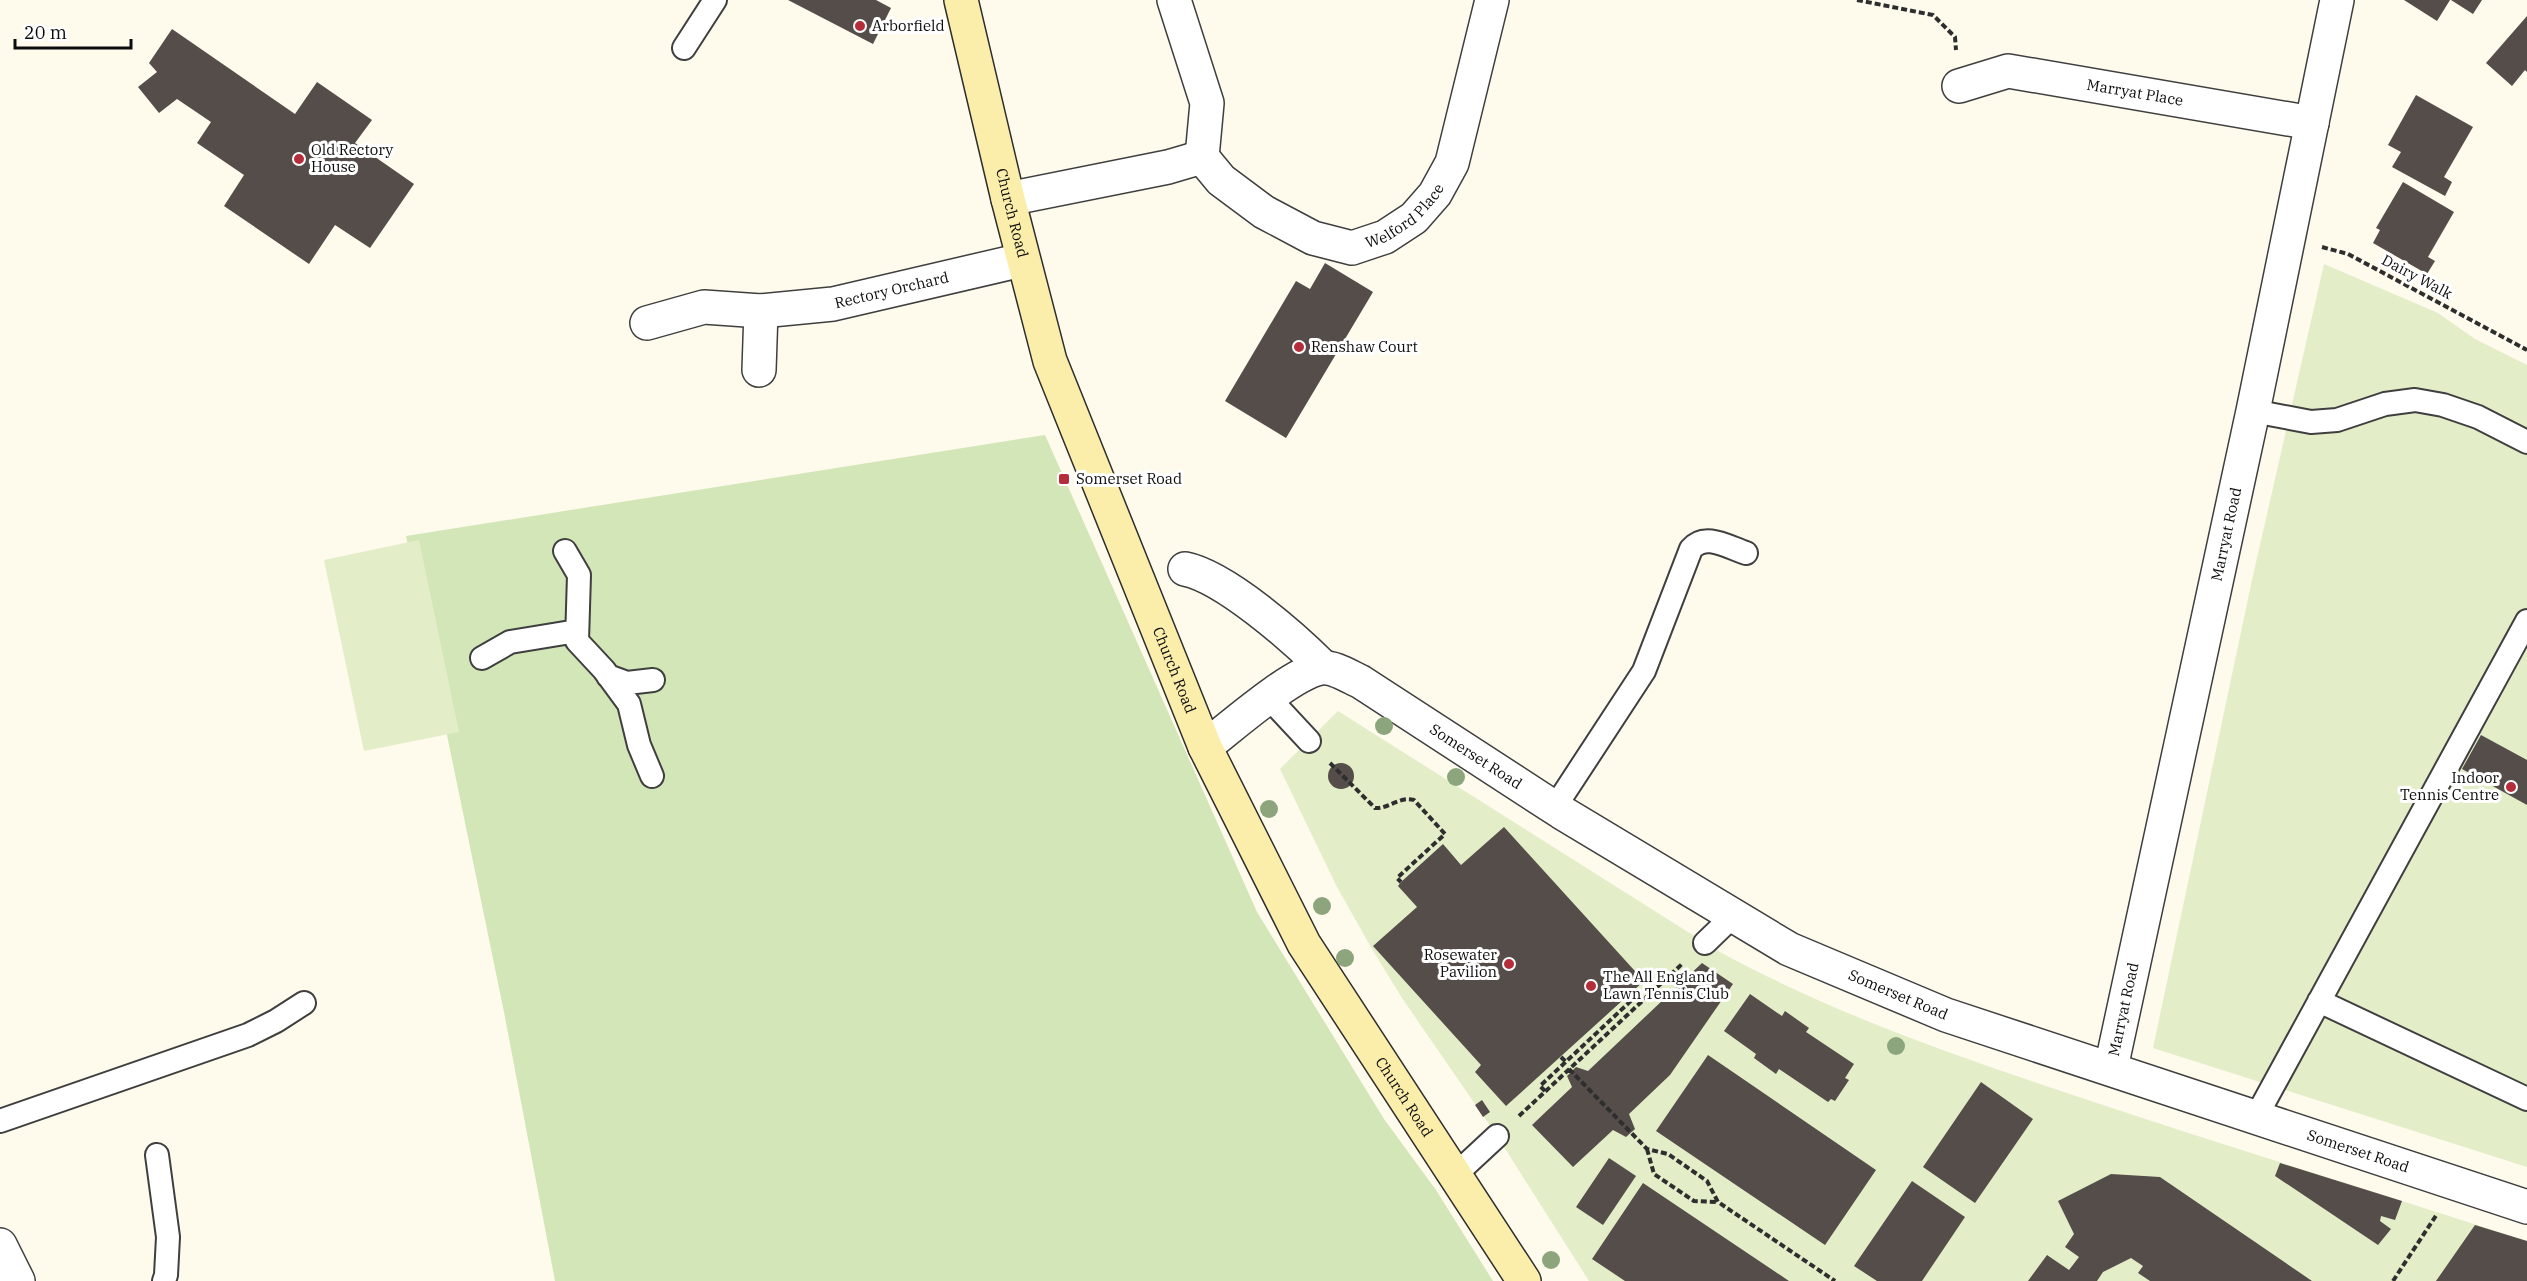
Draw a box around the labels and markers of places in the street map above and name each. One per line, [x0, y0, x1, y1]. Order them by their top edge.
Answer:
place label: Arborfield [872, 16, 945, 35]
marker: Arborfield [853, 19, 867, 33]
place label: Old Rectory House [311, 140, 393, 176]
marker: Old Rectory House [292, 152, 306, 166]
place label: Renshaw Court [1311, 337, 1418, 356]
marker: Renshaw Court [1292, 340, 1306, 354]
place label: Somerset Road [1076, 469, 1182, 488]
marker: Somerset Road [1057, 472, 1071, 486]
place label: Indoor Tennis Centre [2400, 768, 2499, 804]
marker: Indoor Tennis Centre [2504, 780, 2518, 794]
place label: Rosewater Pavilion [1424, 945, 1497, 981]
marker: Rosewater Pavilion [1502, 957, 1516, 971]
place label: The All England Lawn Tennis Club [1603, 967, 1729, 1003]
marker: The All England Lawn Tennis Club [1584, 979, 1598, 993]

